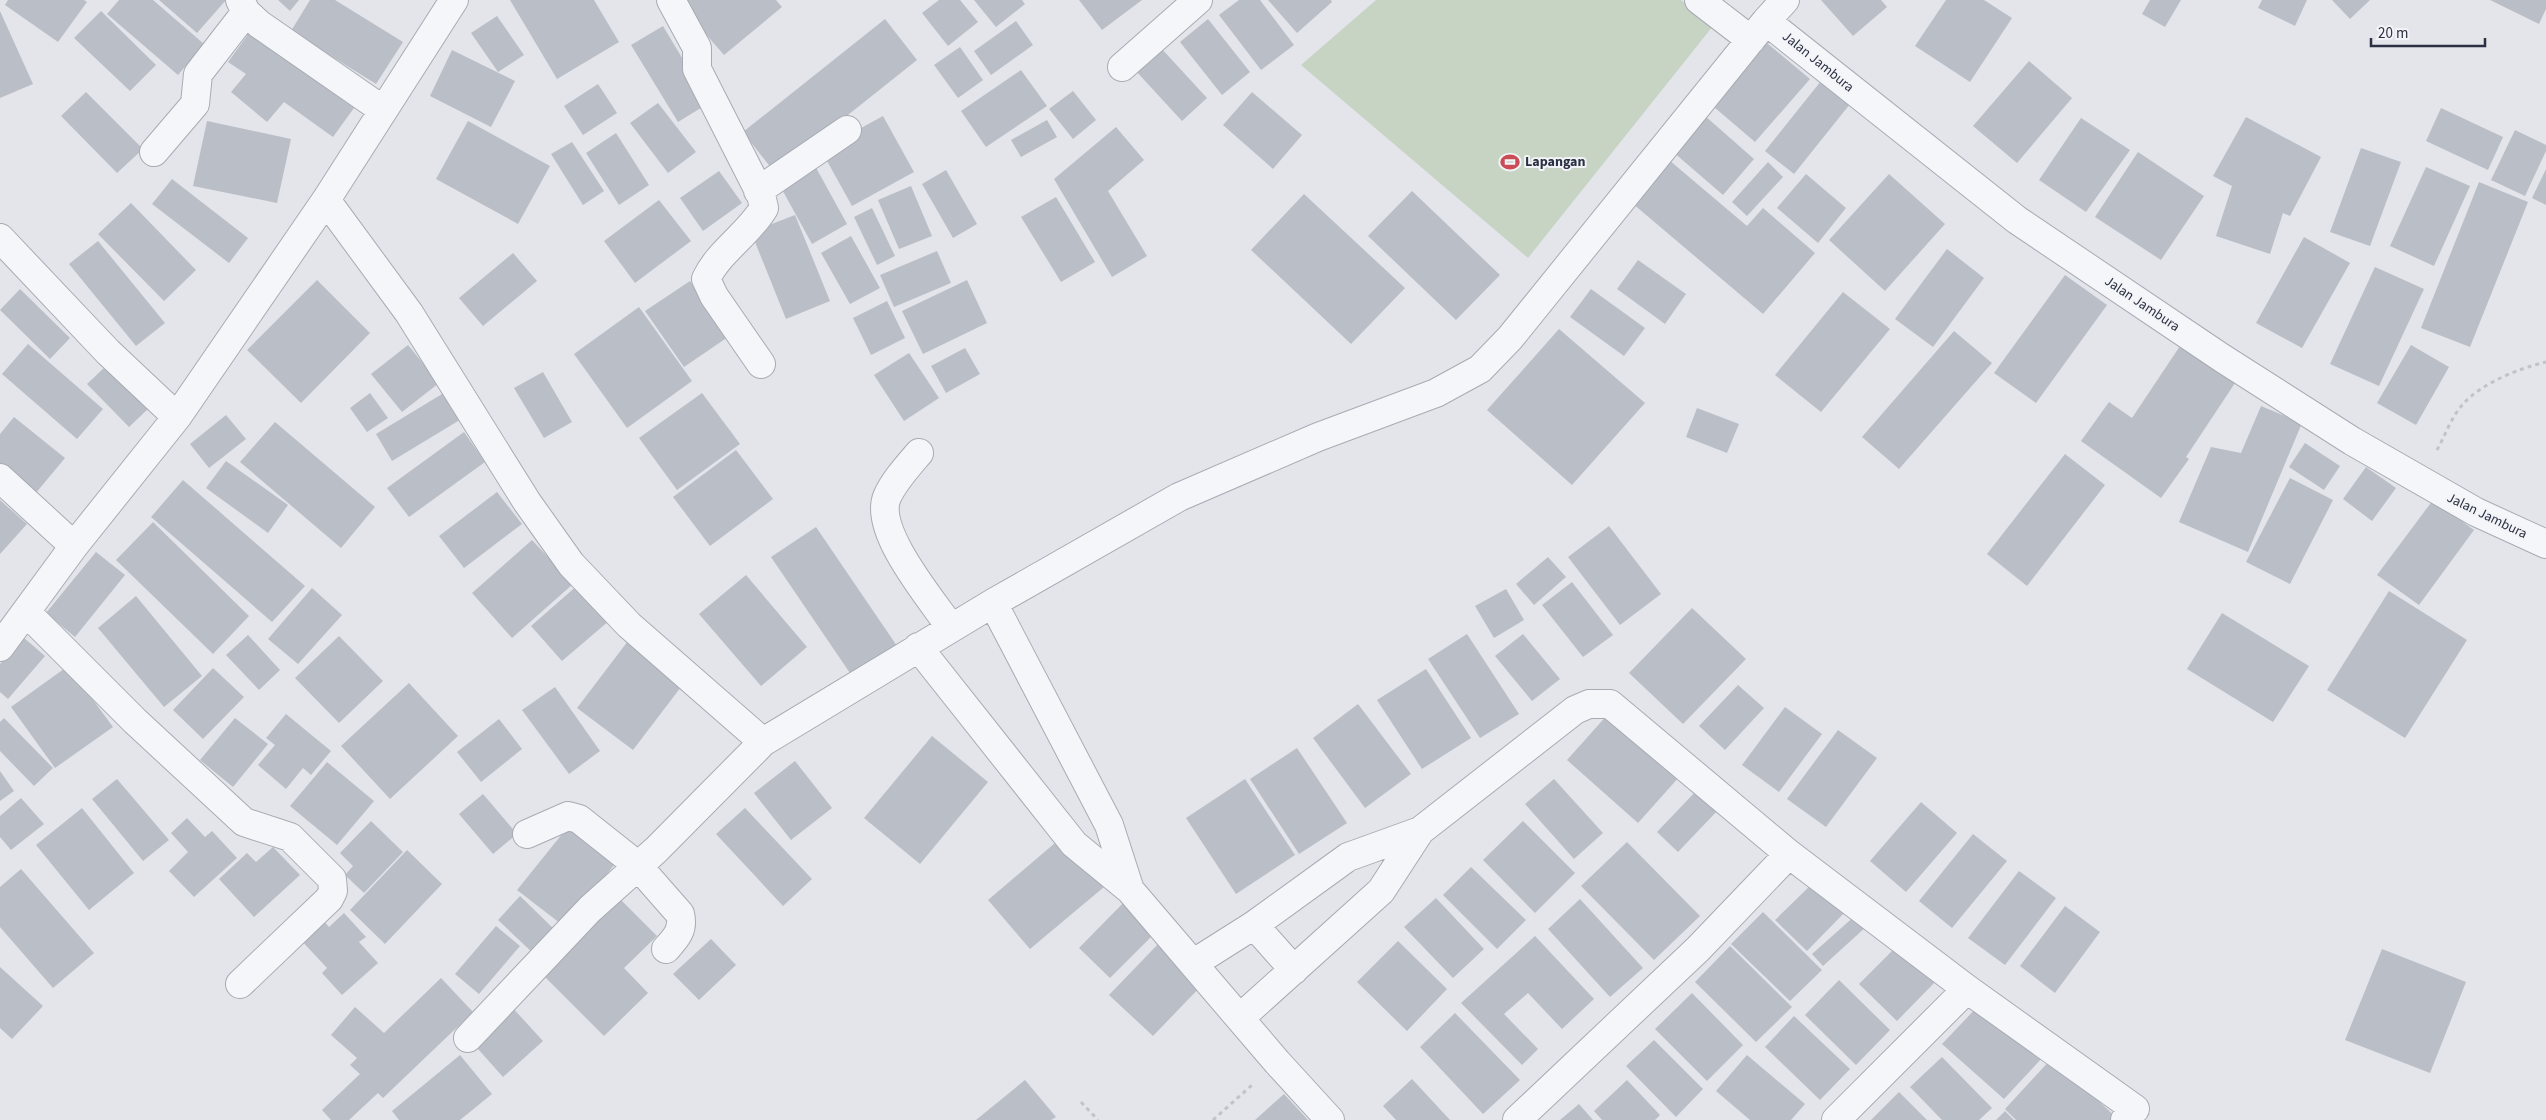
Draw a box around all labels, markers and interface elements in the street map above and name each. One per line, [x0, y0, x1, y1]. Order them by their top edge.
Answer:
scale bar [2371, 15, 2485, 47]
text: 20 m [2378, 23, 2408, 44]
street label: Jalan Jambura [1778, 27, 1858, 97]
sports icon: Lapangan [1499, 151, 1521, 173]
place label: Lapangan [1525, 152, 1585, 172]
street label: Jalan Jambura [2100, 271, 2184, 337]
street label: Jalan Jambura [2443, 488, 2531, 544]

